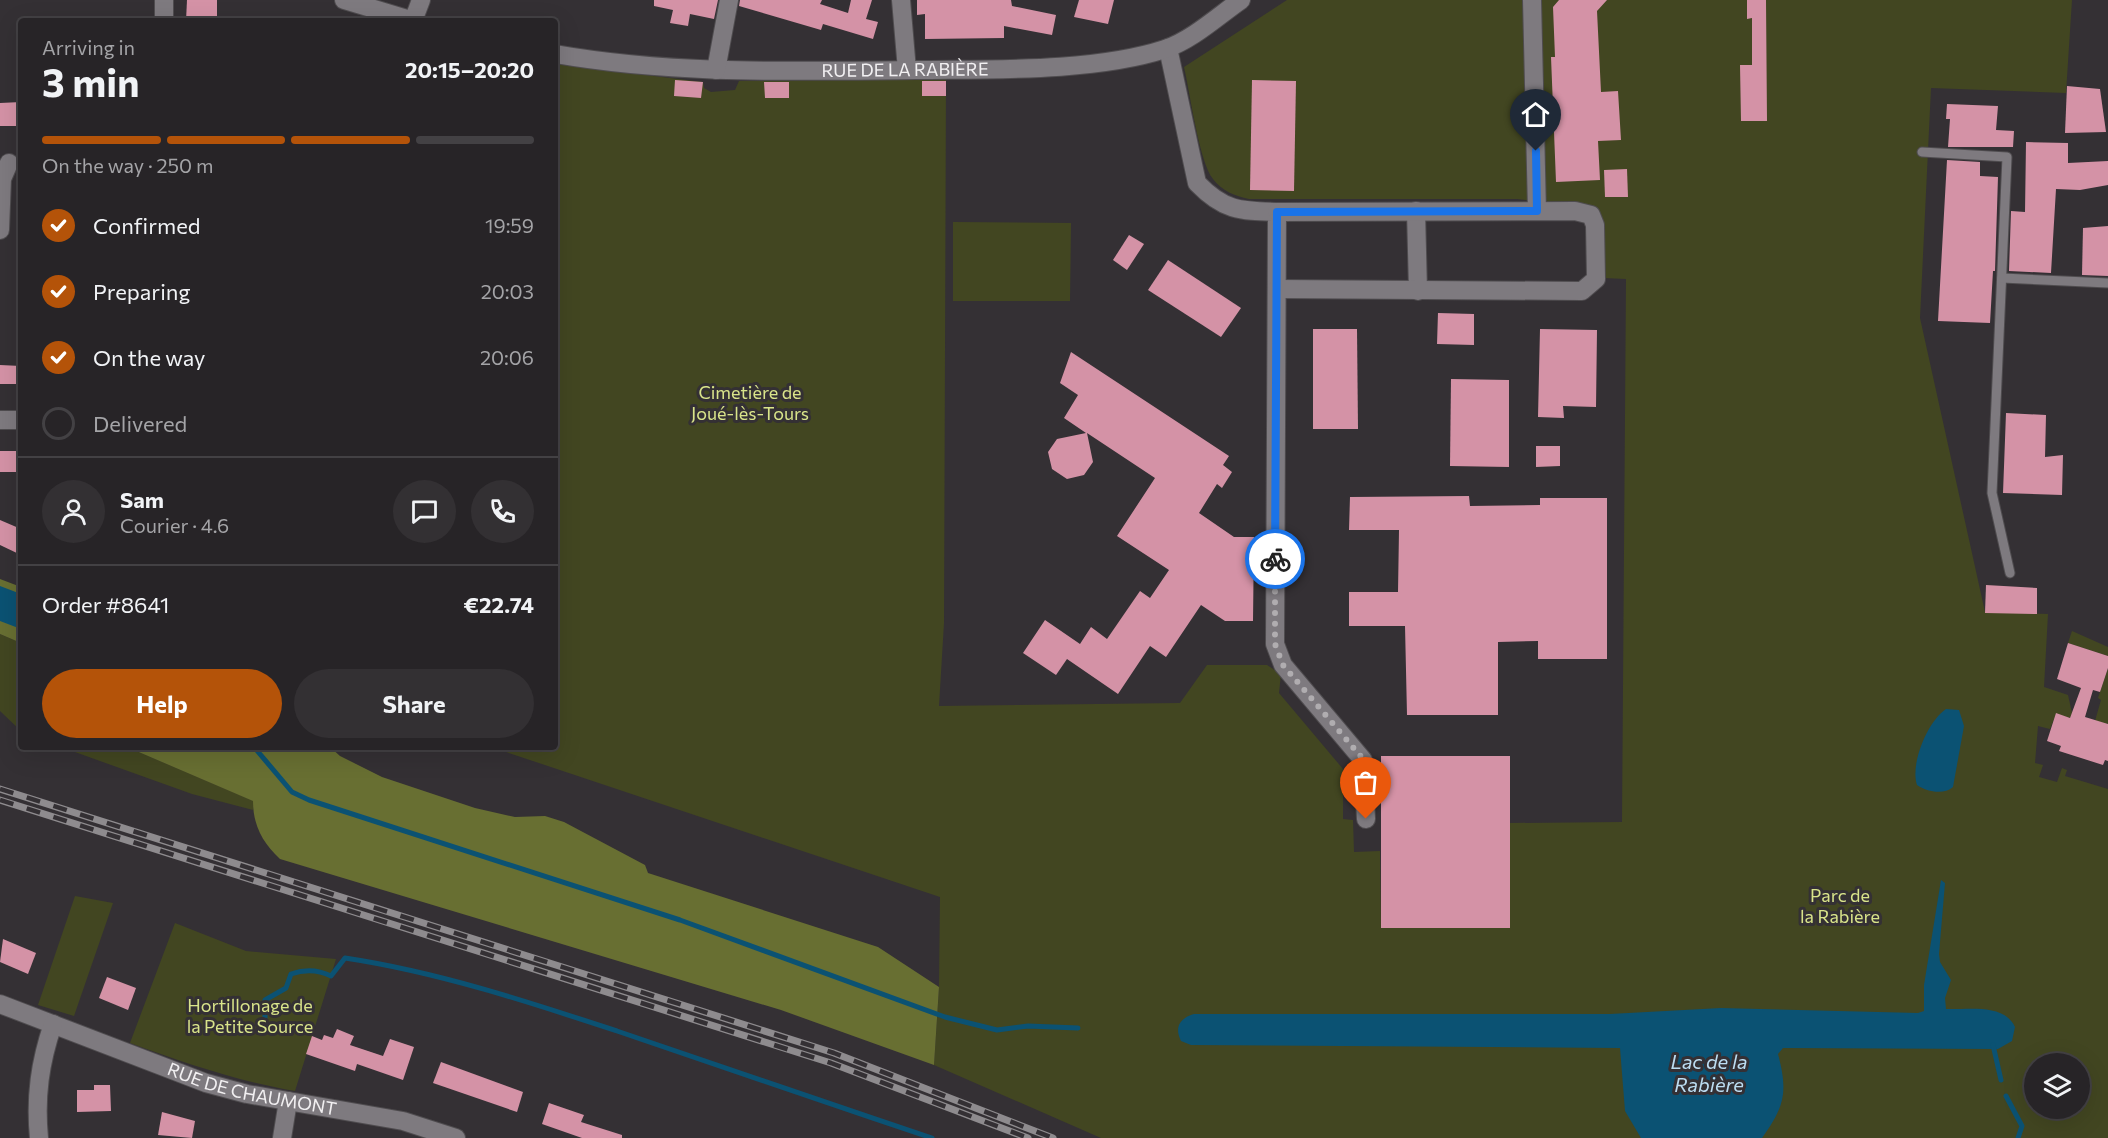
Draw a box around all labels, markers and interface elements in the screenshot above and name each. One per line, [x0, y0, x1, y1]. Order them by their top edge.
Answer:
text: Arriving in [42, 35, 135, 59]
text: 20:15–20:20 [405, 56, 534, 83]
text: 3 min [42, 57, 140, 105]
street label: RUE DE LA RABIÈRE [821, 57, 989, 81]
pin [1510, 89, 1561, 151]
icon: home [1519, 98, 1552, 131]
text: On the way · 250 m [42, 153, 213, 177]
icon: check [42, 209, 75, 242]
text: Confirmed [93, 212, 200, 239]
text: 19:59 [485, 213, 534, 237]
icon: check [42, 275, 75, 308]
text: Preparing [93, 278, 190, 305]
text: 20:03 [481, 279, 534, 303]
icon: check [42, 341, 75, 374]
text: On the way [93, 344, 205, 371]
text: 20:06 [480, 345, 534, 369]
park label: Cimetière de Joué-lès-Tours [691, 381, 809, 424]
text: Delivered [93, 410, 187, 437]
button: person [42, 480, 105, 543]
button: chat [393, 480, 456, 543]
button: phone [471, 480, 534, 543]
text: Sam [120, 486, 164, 513]
text: Courier · 4.6 [120, 513, 229, 537]
courier [1245, 529, 1305, 589]
icon: bike [1259, 543, 1292, 576]
text: Order #8641 [42, 591, 169, 618]
text: €22.74 [464, 591, 534, 618]
button: Help [42, 669, 282, 738]
button: Share [294, 669, 534, 738]
pin [1340, 757, 1391, 819]
icon: bag [1349, 766, 1382, 799]
park label: Parc de la Rabière [1800, 884, 1880, 927]
park label: Hortillonage de la Petite Source [187, 994, 313, 1037]
water label: Lac de la Rabière [1670, 1049, 1748, 1096]
map controls [2024, 1053, 2090, 1119]
button: layers [2024, 1053, 2090, 1119]
street label: RUE DE CHAUMONT [165, 1057, 339, 1119]

